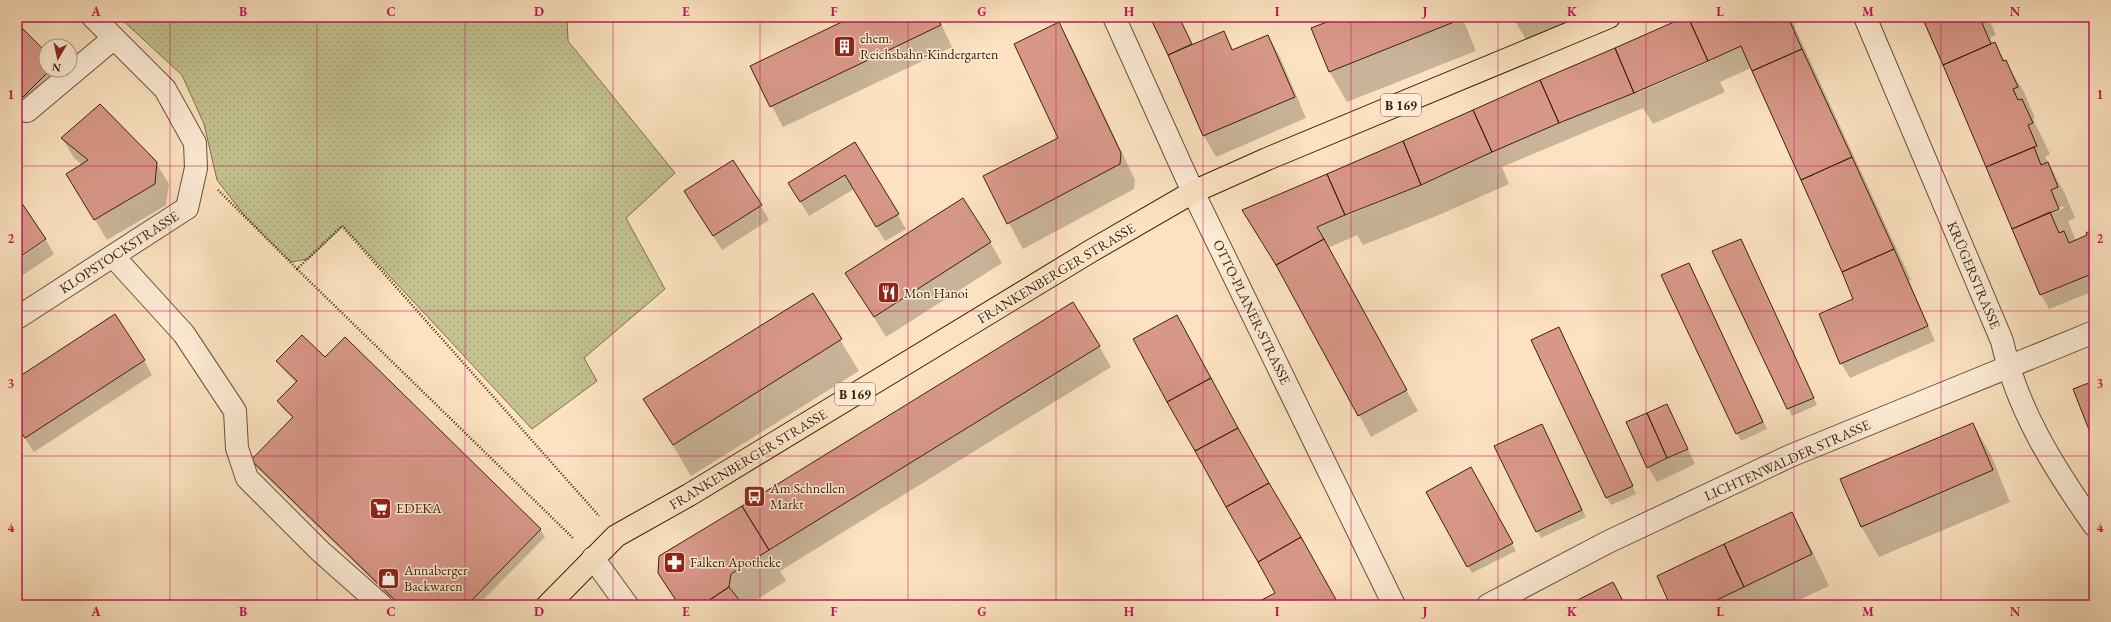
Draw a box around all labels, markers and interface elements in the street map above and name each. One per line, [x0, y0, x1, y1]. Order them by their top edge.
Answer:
text: A [90, 3, 101, 20]
text: B [239, 3, 247, 20]
text: C [386, 3, 396, 20]
text: D [534, 3, 544, 20]
text: E [682, 3, 690, 20]
text: F [830, 3, 838, 20]
text: G [977, 3, 987, 20]
text: H [1124, 3, 1135, 20]
text: I [1275, 3, 1280, 20]
text: J [1421, 3, 1428, 20]
text: K [1567, 3, 1578, 20]
text: L [1716, 3, 1724, 20]
text: M [1862, 3, 1874, 20]
text: N [2010, 3, 2021, 20]
place label: ehem. Reichsbahn-Kindergarten [860, 29, 999, 63]
building icon: ehem. Reichsbahn-Kindergarten [832, 33, 858, 59]
north arrow [38, 38, 78, 78]
text: N [51, 60, 62, 75]
text: 1 [8, 86, 15, 103]
text: 1 [2097, 86, 2104, 103]
road number: B 169 [1381, 94, 1421, 116]
street label: KLOPSTOCKSTRASSE [56, 207, 182, 297]
street label: FRANKENBERGER STRASSE [974, 219, 1138, 327]
street label: KRÜGERSTRASSE [1943, 219, 2005, 332]
text: 2 [8, 230, 15, 247]
text: 2 [2097, 230, 2104, 247]
street label: OTTO-PLANER-STRASSE [1209, 237, 1295, 387]
restaurant icon: Mon Hanoi [875, 280, 901, 306]
place label: Mon Hanoi [904, 284, 969, 302]
text: 3 [8, 375, 15, 392]
text: 3 [2097, 375, 2104, 392]
road number: B 169 [835, 383, 875, 405]
street label: FRANKENBERGER STRASSE [666, 405, 830, 513]
street label: LICHTENWALDER STRASSE [1701, 415, 1873, 505]
place label: Am Schnellen Markt [769, 479, 846, 513]
bus stop icon: Am Schnellen Markt [741, 483, 767, 509]
supermarket icon: EDEKA [367, 495, 393, 521]
place label: EDEKA [396, 499, 442, 517]
text: 4 [8, 519, 15, 536]
text: 4 [2097, 519, 2104, 536]
pharmacy icon: Falken Apotheke [661, 549, 687, 575]
place label: Falken Apotheke [690, 553, 781, 571]
place label: Annaberger Backwaren [403, 561, 468, 595]
shop icon: Annaberger Backwaren [375, 565, 401, 591]
text: A [90, 603, 101, 620]
text: B [239, 603, 247, 620]
text: C [386, 603, 396, 620]
text: D [534, 603, 544, 620]
text: E [682, 603, 690, 620]
text: F [830, 603, 838, 620]
text: G [977, 603, 987, 620]
text: H [1124, 603, 1135, 620]
text: I [1275, 603, 1280, 620]
text: J [1421, 603, 1428, 620]
text: K [1567, 603, 1578, 620]
text: L [1716, 603, 1724, 620]
text: M [1862, 603, 1874, 620]
text: N [2010, 603, 2021, 620]

